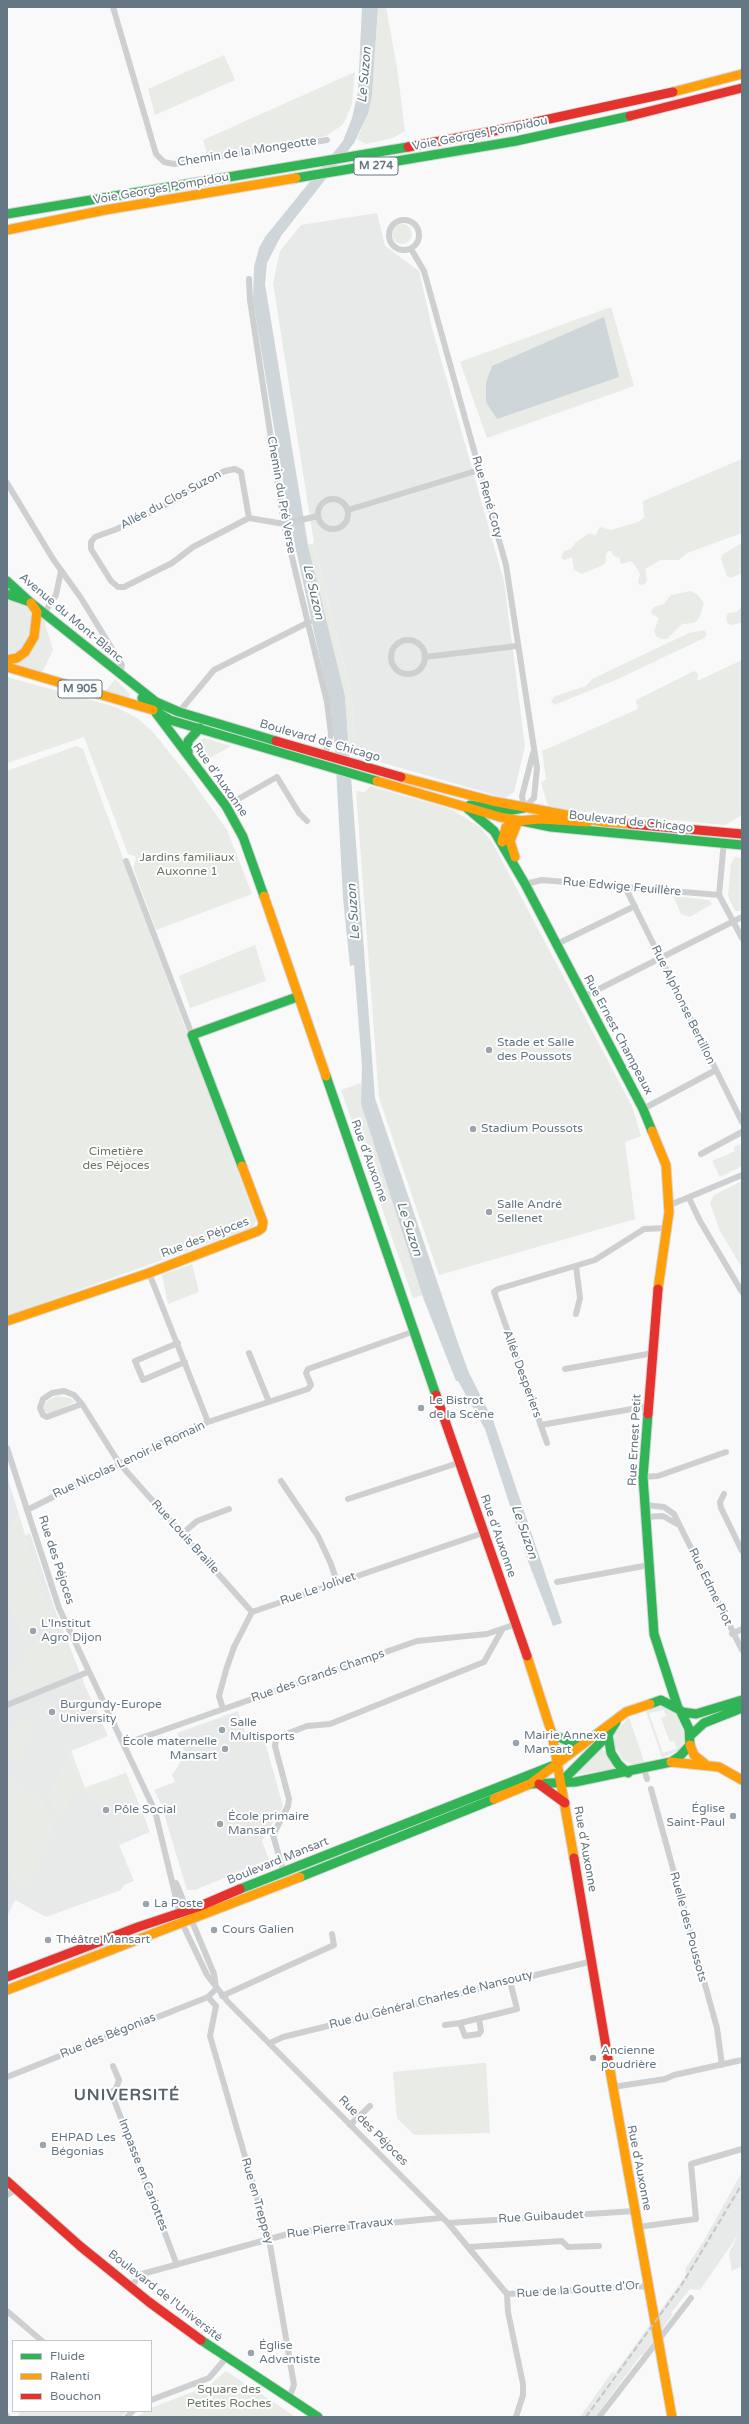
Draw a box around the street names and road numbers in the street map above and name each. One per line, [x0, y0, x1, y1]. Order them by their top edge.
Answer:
street label: Voie Georges Pompidou [411, 114, 549, 154]
street label: Chemin de la Mongeotte [176, 134, 318, 170]
road number: M 274 [354, 157, 398, 175]
street label: Voie Georges Pompidou [92, 170, 230, 208]
street label: Chemin du Pré Verse [264, 435, 298, 555]
street label: Rue René Coty [468, 454, 506, 540]
street label: Allée du Clos Suzon [118, 467, 224, 533]
street label: Avenue du Mont-Blanc [16, 570, 126, 666]
road number: M 905 [58, 680, 102, 698]
street label: Boulevard de Chicago [258, 717, 382, 765]
street label: Rue d'Auxonne [189, 740, 251, 820]
street label: Boulevard de Chicago [568, 808, 694, 836]
street label: Rue Edwige Feuillère [562, 875, 682, 899]
street label: Rue Alphonse Bertillon [648, 943, 718, 1067]
street label: Rue Ernest Champeaux [580, 973, 656, 1097]
street label: Rue d'Auxonne [347, 1118, 391, 1204]
street label: Rue des Péjoces [159, 1215, 251, 1261]
street label: Allée Desperiers [500, 1328, 544, 1420]
street label: Rue Ernest Petit [625, 1394, 645, 1486]
street label: Rue Nicolas Lenoir le Romain [51, 1418, 207, 1502]
street label: Rue d'Auxonne [477, 1493, 519, 1579]
street label: Rue Louis Braille [148, 1497, 222, 1577]
street label: Rue des Péjoces [35, 1514, 77, 1606]
street label: Rue Edme Piot [685, 1546, 735, 1628]
street label: Rue Le Jolivet [278, 1569, 358, 1609]
street label: Rue des Grands Champs [250, 1646, 386, 1706]
street label: Rue d'Auxonne [570, 1805, 600, 1893]
street label: Boulevard Mansart [225, 1834, 331, 1888]
street label: Ruelle des Poussots [666, 1870, 710, 1984]
street label: Rue du Général Charles de Nansouty [328, 1968, 534, 2032]
street label: Rue des Bégonias [58, 2010, 158, 2062]
street label: Rue des Péjoces [335, 2093, 411, 2169]
street label: Impasse en Cariottes [115, 2117, 171, 2233]
street label: Rue d'Auxonne [624, 2124, 654, 2212]
street label: Rue en Treppey [238, 2156, 276, 2246]
street label: Rue Guibaudet [498, 2208, 584, 2226]
street label: Rue Pierre Travaux [286, 2214, 394, 2242]
street label: Boulevard de l'Université [105, 2247, 225, 2345]
street label: Rue de la Goutte d'Or [516, 2279, 640, 2301]

